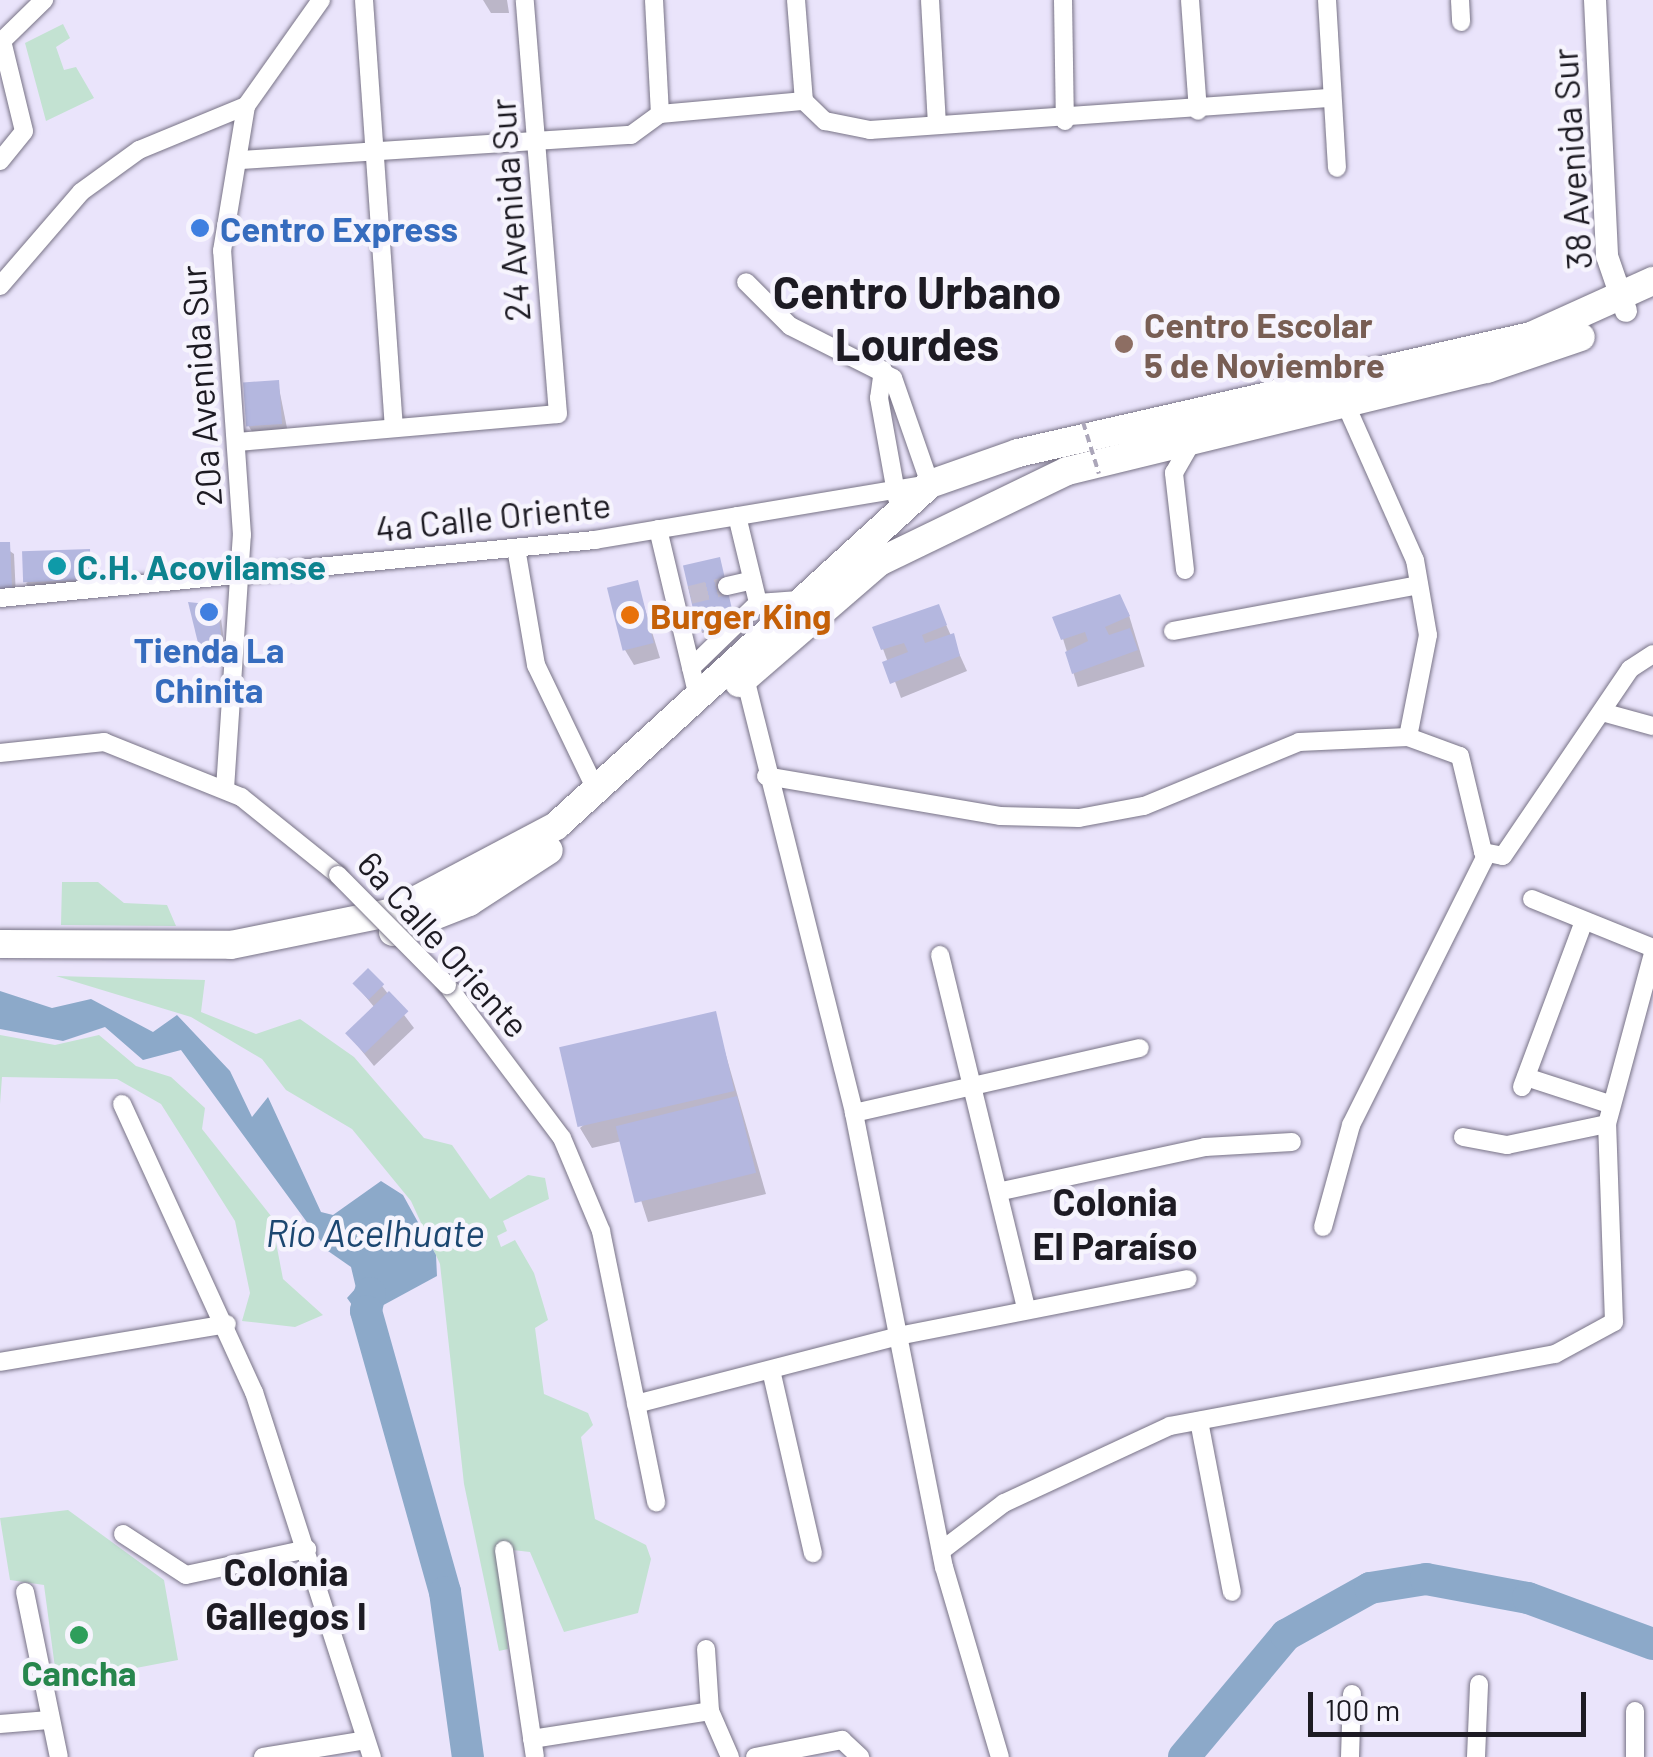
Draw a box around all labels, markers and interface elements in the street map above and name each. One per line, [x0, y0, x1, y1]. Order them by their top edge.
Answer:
street label: 38 Avenida Sur [1542, 47, 1600, 271]
street label: 24 Avenida Sur [480, 97, 538, 323]
place label: Centro Express [220, 207, 458, 249]
marker: Centro Express [189, 217, 211, 239]
street label: 20a Avenida Sur [171, 264, 229, 508]
district label: Centro Urbano Lourdes [773, 265, 1061, 371]
place label: Centro Escolar 5 de Noviembre [1144, 303, 1385, 385]
marker: Centro Escolar 5 de Noviembre [1113, 333, 1135, 355]
street label: 4a Calle Oriente [373, 483, 613, 549]
place label: C.H. Acovilamse [77, 545, 326, 587]
marker: C.H. Acovilamse [46, 555, 68, 577]
place label: Burger King [650, 594, 832, 636]
marker: Tienda La Chinita [198, 601, 220, 623]
marker: Burger King [619, 604, 641, 626]
place label: Tienda La Chinita [133, 628, 285, 710]
street label: 6a Calle Oriente [350, 842, 538, 1046]
district label: Colonia El Paraíso [1032, 1179, 1198, 1268]
water label: Río Acelhuate [265, 1210, 485, 1256]
district label: Colonia Gallegos I [205, 1549, 367, 1638]
marker: Cancha [68, 1624, 90, 1646]
place label: Cancha [21, 1651, 137, 1693]
scale bar [1313, 1672, 1590, 1734]
text: 100 m [1325, 1691, 1400, 1727]

